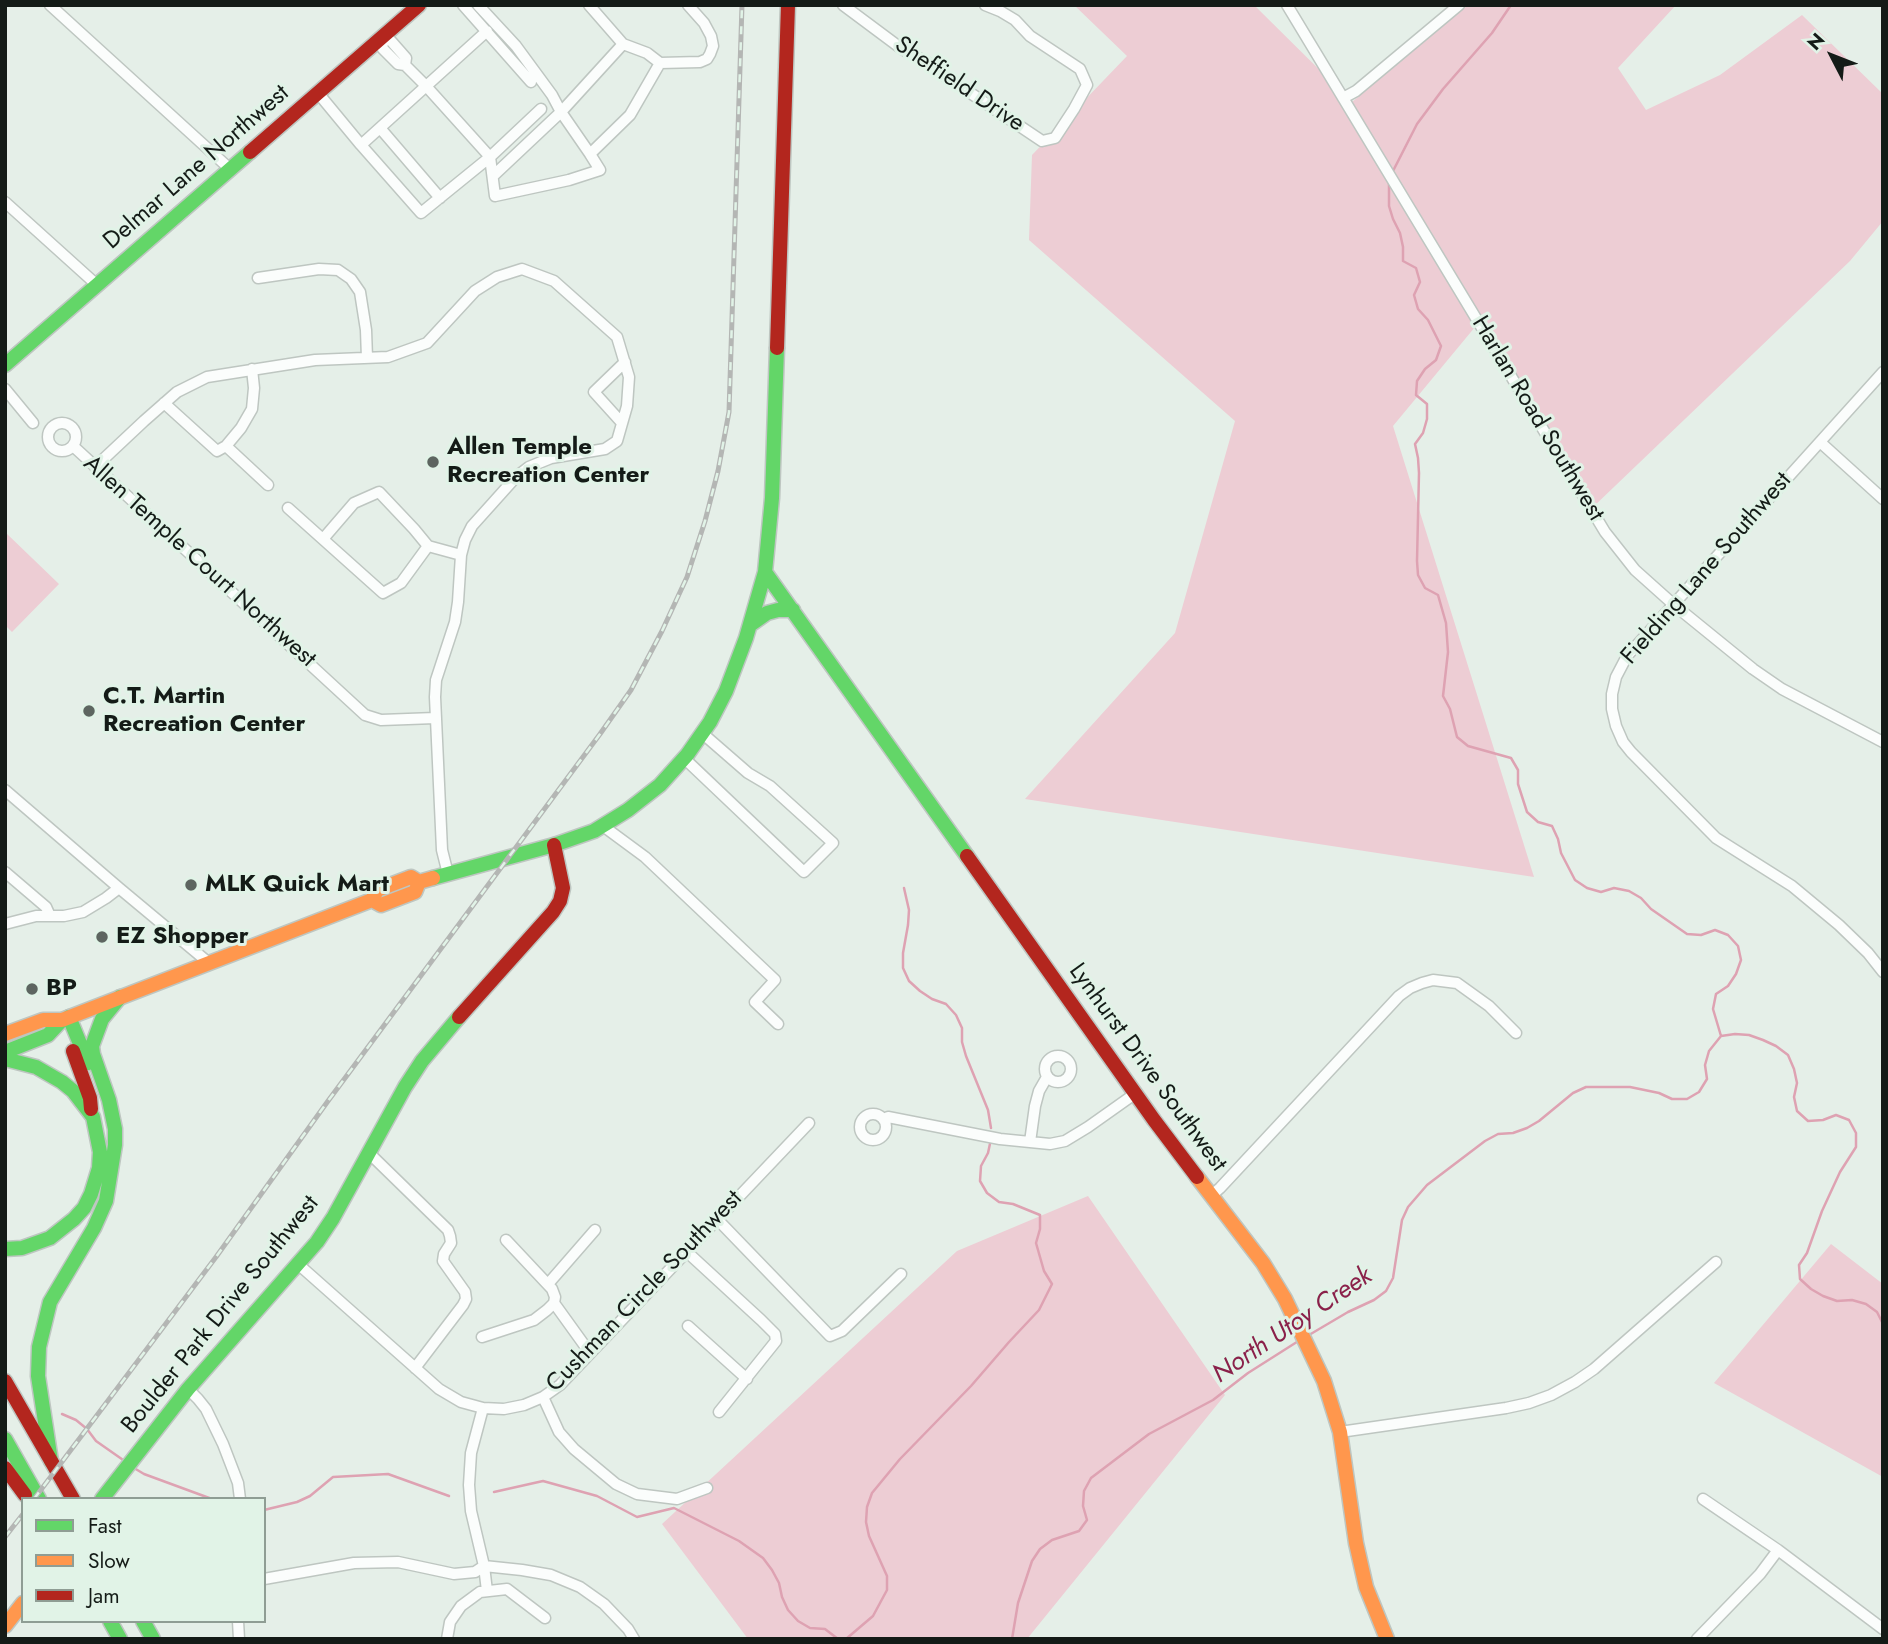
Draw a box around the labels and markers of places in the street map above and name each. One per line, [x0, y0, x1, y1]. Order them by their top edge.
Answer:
place label: Allen Temple Recreation Center [447, 434, 649, 490]
marker: Allen Temple Recreation Center [425, 454, 441, 470]
place label: C.T. Martin Recreation Center [103, 683, 305, 739]
marker: C.T. Martin Recreation Center [81, 703, 97, 719]
place label: MLK Quick Mart [205, 871, 389, 899]
marker: MLK Quick Mart [183, 877, 199, 893]
place label: EZ Shopper [116, 923, 249, 951]
marker: EZ Shopper [94, 929, 110, 945]
place label: BP [46, 975, 77, 1003]
marker: BP [24, 981, 40, 997]

